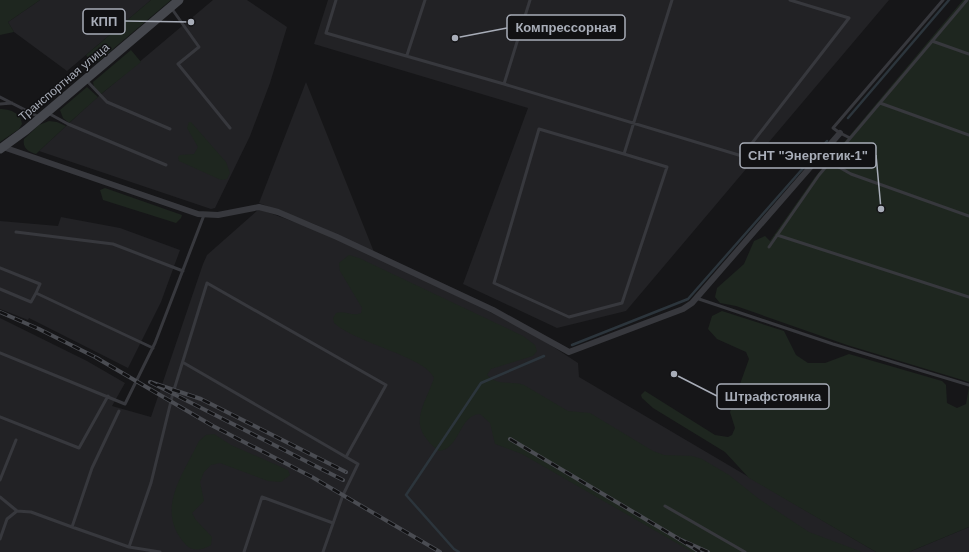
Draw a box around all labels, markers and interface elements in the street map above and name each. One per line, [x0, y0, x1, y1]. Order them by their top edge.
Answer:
callout: КПП [83, 9, 125, 34]
text: КПП [91, 14, 117, 29]
callout: Компрессорная [507, 15, 625, 40]
text: Компрессорная [515, 20, 617, 35]
street label: Транспортная улица [16, 40, 112, 124]
callout: СНТ "Энергетик-1" [740, 143, 876, 168]
text: СНТ "Энергетик-1" [748, 148, 868, 163]
callout: Штрафстоянка [717, 384, 829, 409]
text: Штрафстоянка [725, 389, 822, 404]

